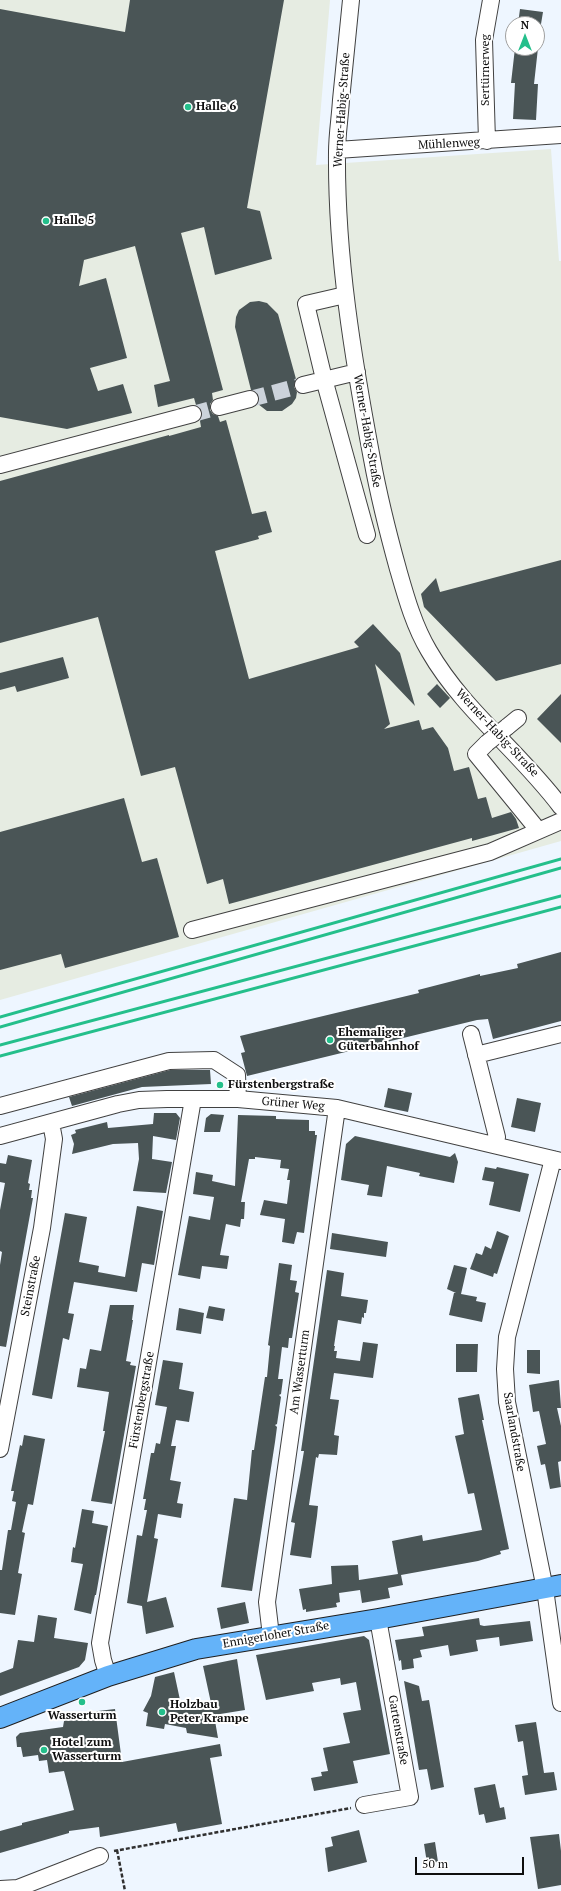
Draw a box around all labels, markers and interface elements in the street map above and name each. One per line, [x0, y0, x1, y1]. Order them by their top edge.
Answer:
north arrow [505, 16, 545, 56]
text: N [521, 18, 529, 32]
street label: Sertürnerweg [479, 34, 493, 106]
street label: Werner-Habig-Straße [331, 52, 353, 168]
place label: Halle 6 [196, 100, 236, 114]
marker: Halle 6 [183, 102, 193, 112]
street label: Mühlenweg [418, 135, 480, 153]
place label: Halle 5 [54, 214, 94, 228]
marker: Halle 5 [41, 216, 51, 226]
street label: Werner-Habig-Straße [350, 373, 384, 489]
street label: Werner-Habig-Straße [452, 686, 542, 780]
place label: Ehemaliger Güterbahnhof [338, 1026, 419, 1054]
marker: Ehemaliger Güterbahnhof [325, 1035, 335, 1045]
place label: Fürstenbergstraße [228, 1078, 334, 1092]
marker: Fürstenbergstraße [215, 1080, 225, 1090]
street label: Grüner Weg [261, 1094, 325, 1114]
street label: Steinstraße [18, 1254, 44, 1318]
street label: Am Wasserturm [287, 1329, 313, 1415]
street label: Fürstenbergstraße [126, 1350, 158, 1450]
street label: Saarlandstraße [500, 1391, 528, 1473]
street label: Ennigerloher Straße [222, 1619, 330, 1651]
street label: Gartenstraße [385, 1694, 411, 1766]
marker: Wasserturm [77, 1697, 87, 1707]
place label: Holzbau Peter Krampe [170, 1698, 249, 1726]
marker: Holzbau Peter Krampe [157, 1707, 167, 1717]
place label: Wasserturm [47, 1709, 117, 1723]
place label: Hotel zum Wasserturm [52, 1736, 121, 1764]
marker: Hotel zum Wasserturm [39, 1745, 49, 1755]
scale bar [417, 1849, 526, 1875]
text: 50 m [422, 1856, 448, 1871]

